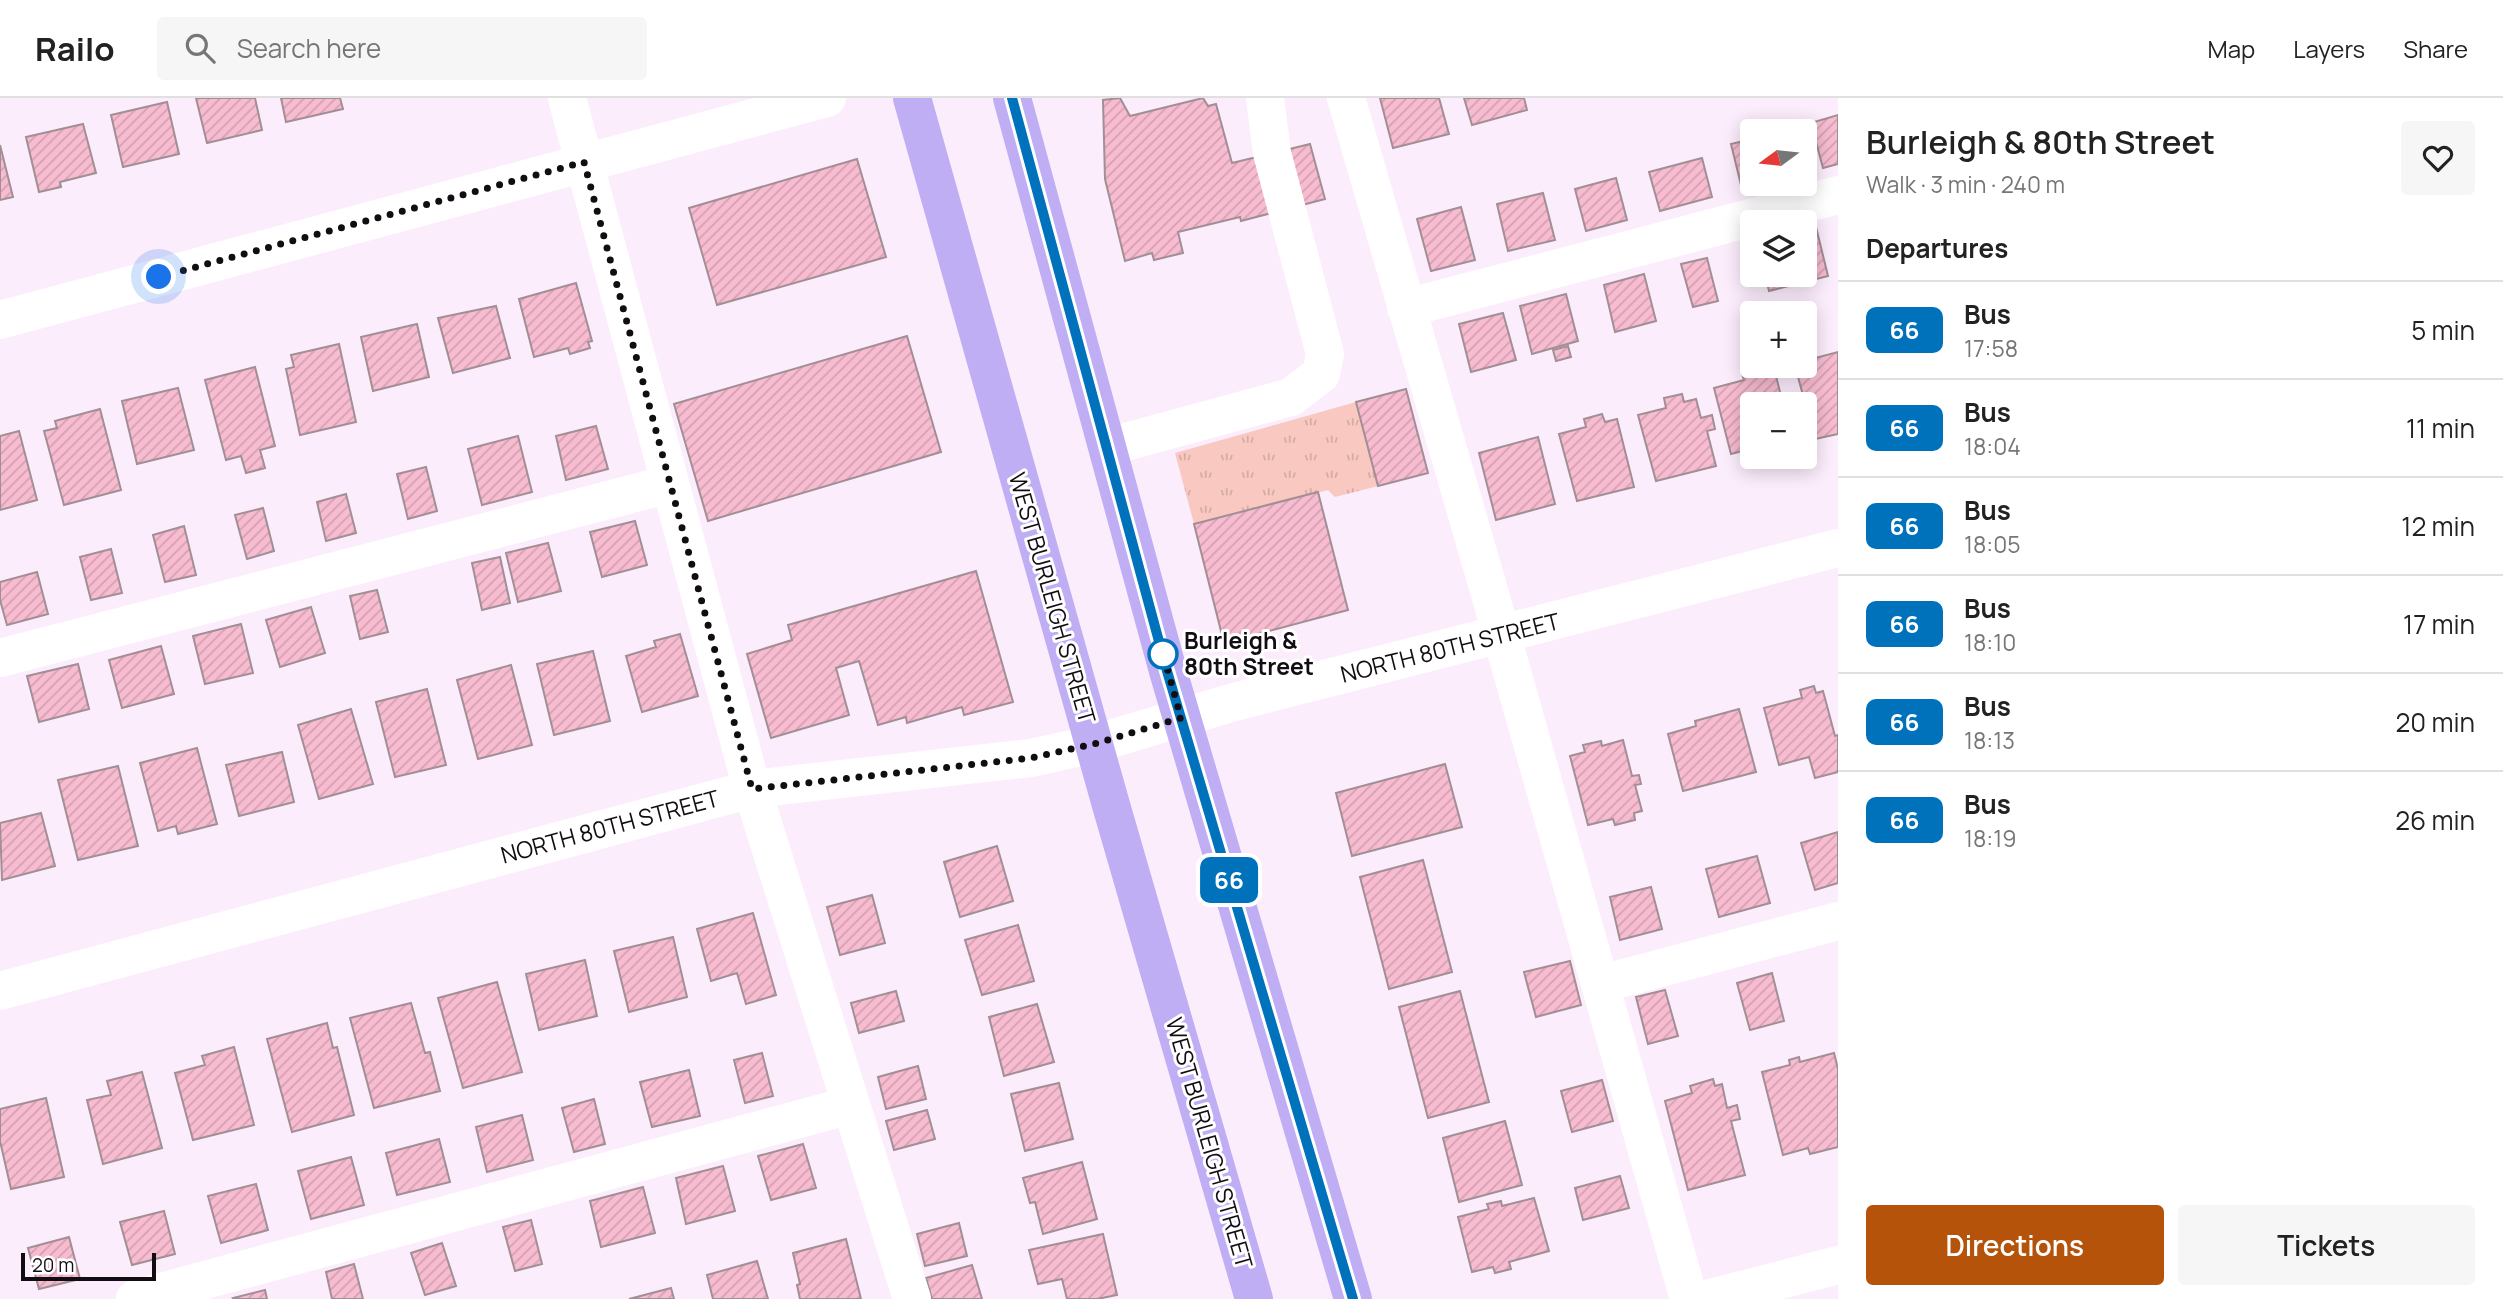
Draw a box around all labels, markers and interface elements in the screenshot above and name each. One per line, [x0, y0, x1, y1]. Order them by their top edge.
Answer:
search box [157, 17, 647, 80]
text: Railo [35, 26, 115, 71]
icon: search [181, 29, 219, 67]
text: Search here [237, 30, 381, 66]
text: Map [2208, 32, 2255, 65]
text: Layers [2293, 32, 2365, 65]
text: Share [2403, 32, 2468, 65]
north arrow [1740, 119, 1816, 196]
map controls [1740, 119, 1817, 469]
text: Burleigh & 80th Street [1866, 119, 2215, 164]
button: heart [2401, 121, 2475, 195]
text: Walk · 3 min · 240 m [1866, 168, 2065, 200]
button: layers [1740, 210, 1817, 287]
text: Departures [1866, 230, 2008, 266]
your location [141, 259, 176, 294]
text: Bus [1964, 296, 2011, 332]
button: + [1740, 301, 1817, 378]
text: 5 min [2411, 312, 2475, 348]
text: 66 [1890, 313, 1919, 346]
text: 17:58 [1964, 332, 2018, 364]
button: − [1740, 392, 1817, 469]
text: Bus [1964, 394, 2011, 430]
text: 11 min [2406, 410, 2475, 446]
text: 66 [1890, 411, 1919, 444]
text: 18:04 [1964, 430, 2021, 462]
street label: WEST BURLEIGH STREET [1002, 469, 1104, 727]
text: Bus [1964, 492, 2011, 528]
text: 12 min [2401, 508, 2475, 544]
text: 66 [1890, 509, 1919, 542]
text: 18:05 [1964, 528, 2021, 560]
text: Bus [1964, 590, 2011, 626]
street label: NORTH 80TH STREET [1337, 604, 1563, 690]
text: 17 min [2403, 606, 2475, 642]
text: 66 [1890, 607, 1919, 640]
place label: Burleigh & 80th Street [1184, 624, 1314, 682]
text: 18:10 [1964, 626, 2016, 658]
marker: Burleigh & 80th Street [1148, 639, 1178, 669]
text: Bus [1964, 688, 2011, 724]
text: 20 min [2396, 704, 2475, 740]
text: 66 [1890, 705, 1919, 738]
text: 18:13 [1964, 724, 2015, 756]
street label: NORTH 80TH STREET [497, 781, 723, 871]
text: Bus [1964, 786, 2011, 822]
text: 26 min [2395, 802, 2475, 838]
text: 66 [1890, 803, 1919, 836]
text: 18:19 [1964, 822, 2016, 854]
line badge: 66 [1198, 857, 1260, 903]
text: 66 [1214, 863, 1244, 896]
street label: WEST BURLEIGH STREET [1159, 1014, 1261, 1272]
button: Directions [1866, 1205, 2164, 1285]
button: Tickets [2178, 1205, 2475, 1285]
scale bar [21, 1250, 156, 1282]
text: 20 m [32, 1252, 74, 1278]

